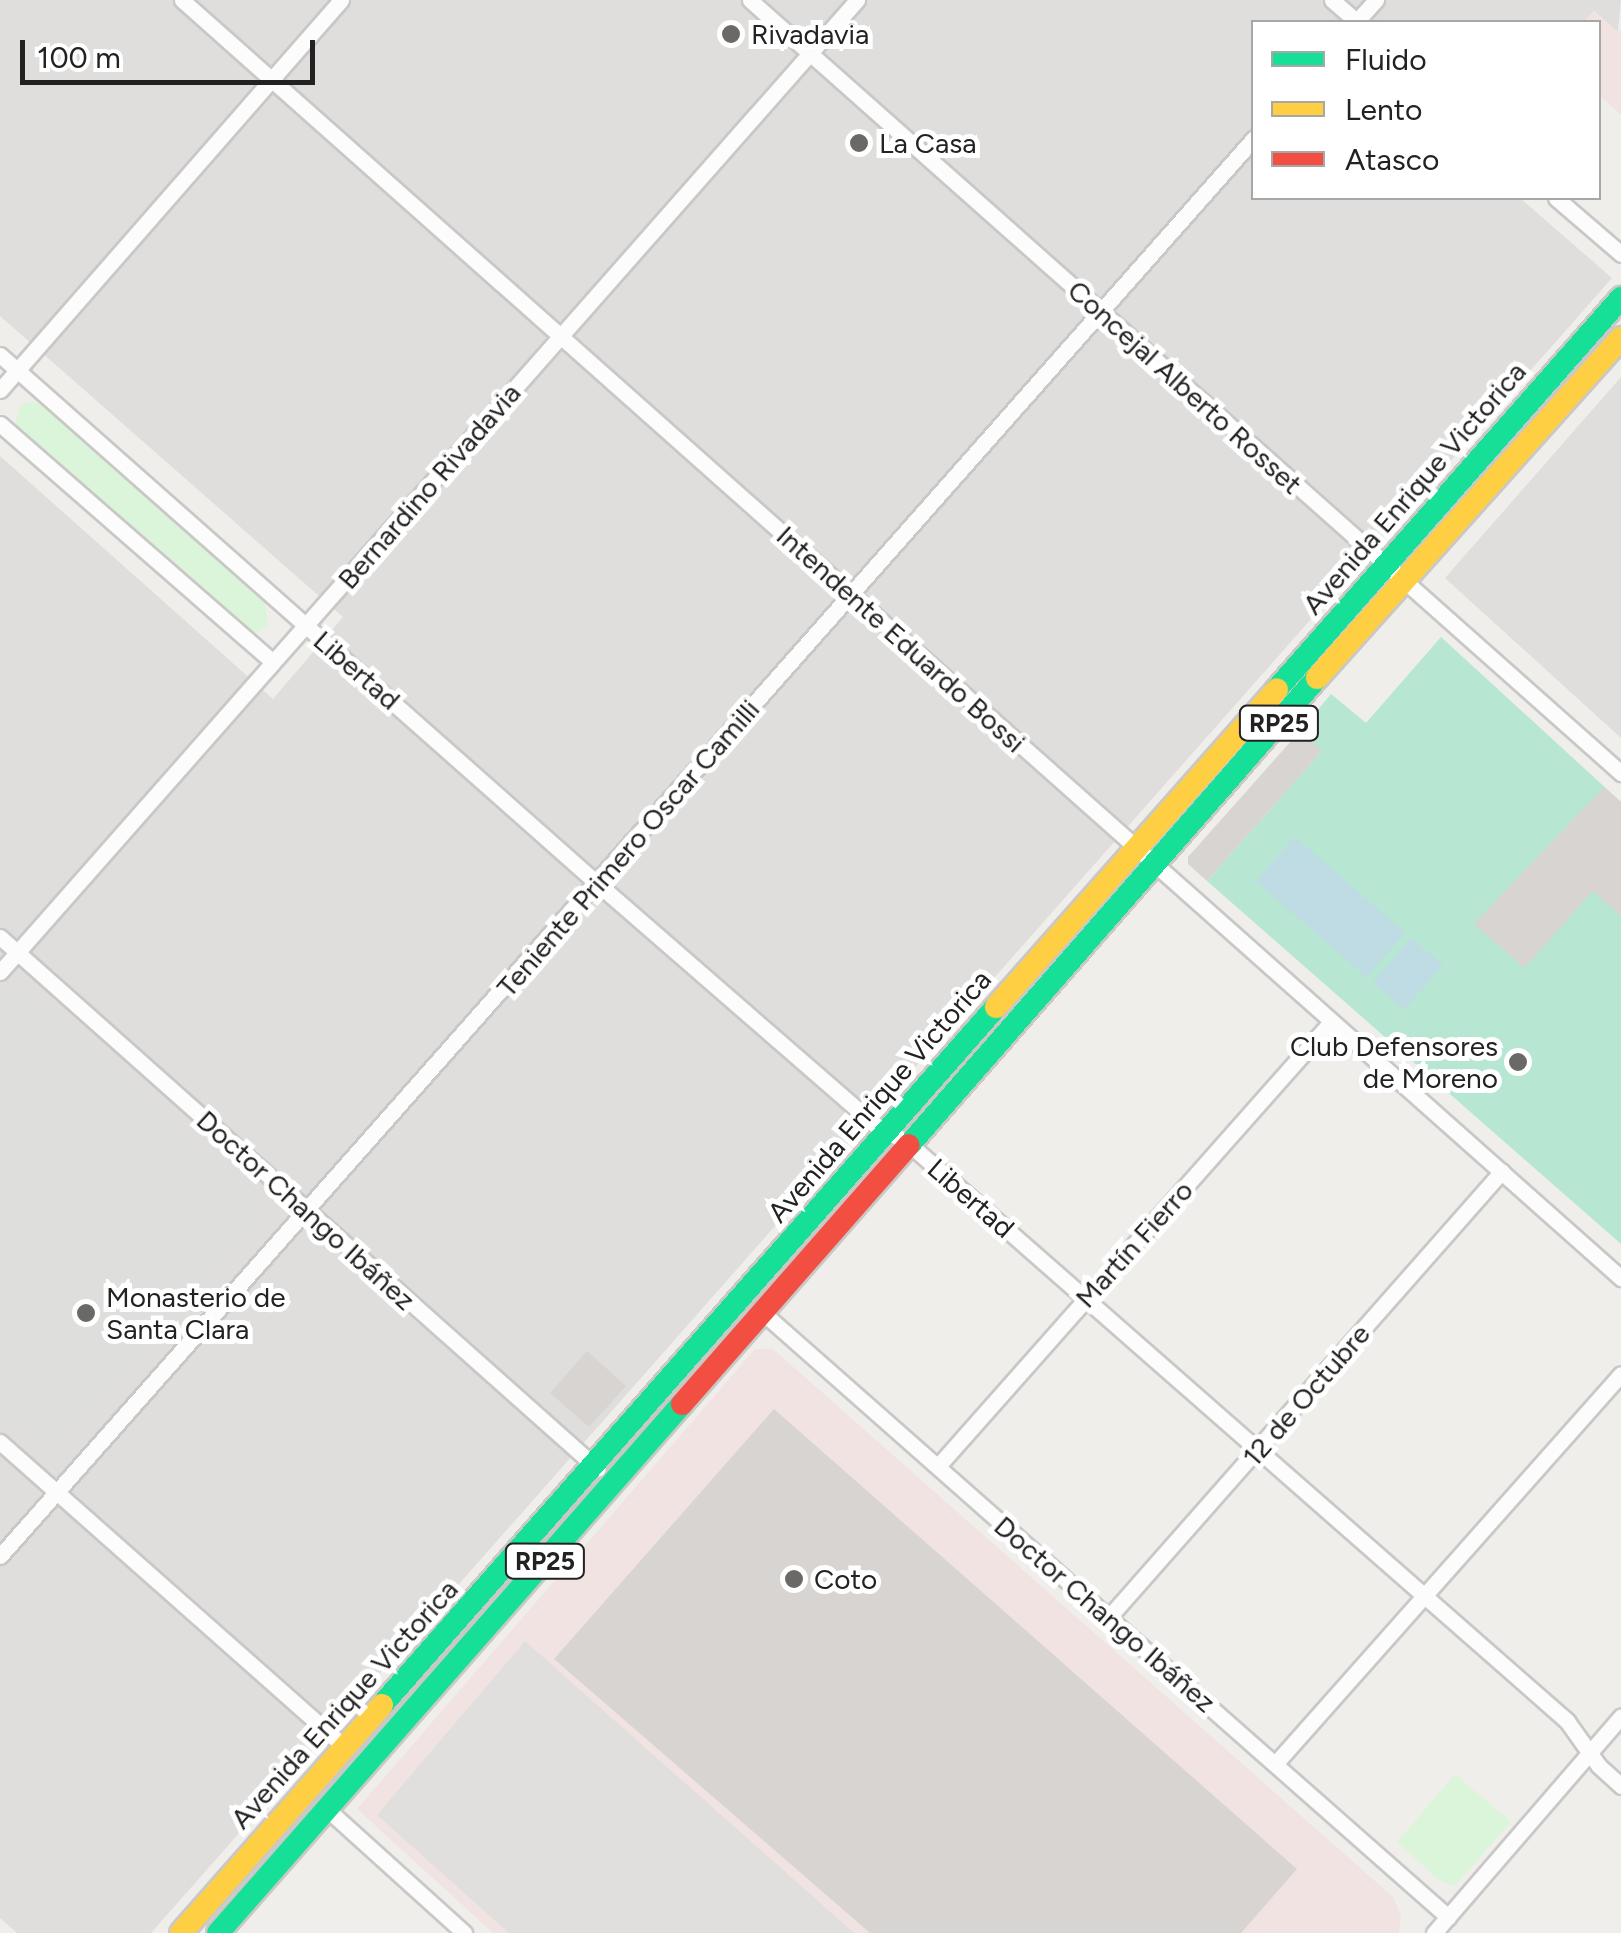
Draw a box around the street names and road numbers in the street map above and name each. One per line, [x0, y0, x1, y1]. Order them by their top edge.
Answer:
street label: Concejal Alberto Rosset [1061, 273, 1309, 501]
street label: Avenida Enrique Victorica [1295, 355, 1533, 621]
street label: Bernardino Rivadavia [331, 376, 527, 596]
street label: Intendente Eduardo Bossi [770, 519, 1032, 759]
street label: Libertad [307, 623, 407, 717]
street label: Teniente Primero Oscar Camilli [490, 693, 766, 1003]
road number: RP25 [1236, 703, 1322, 743]
street label: Avenida Enrique Victorica [760, 963, 998, 1229]
street label: Doctor Chango Ibáñez [190, 1103, 422, 1317]
street label: Libertad [921, 1151, 1021, 1245]
street label: Martín Fierro [1068, 1174, 1200, 1314]
street label: 12 de Octubre [1235, 1317, 1377, 1473]
street label: Doctor Chango Ibáñez [988, 1509, 1222, 1719]
road number: RP25 [502, 1541, 588, 1581]
street label: Avenida Enrique Victorica [223, 1573, 465, 1835]

